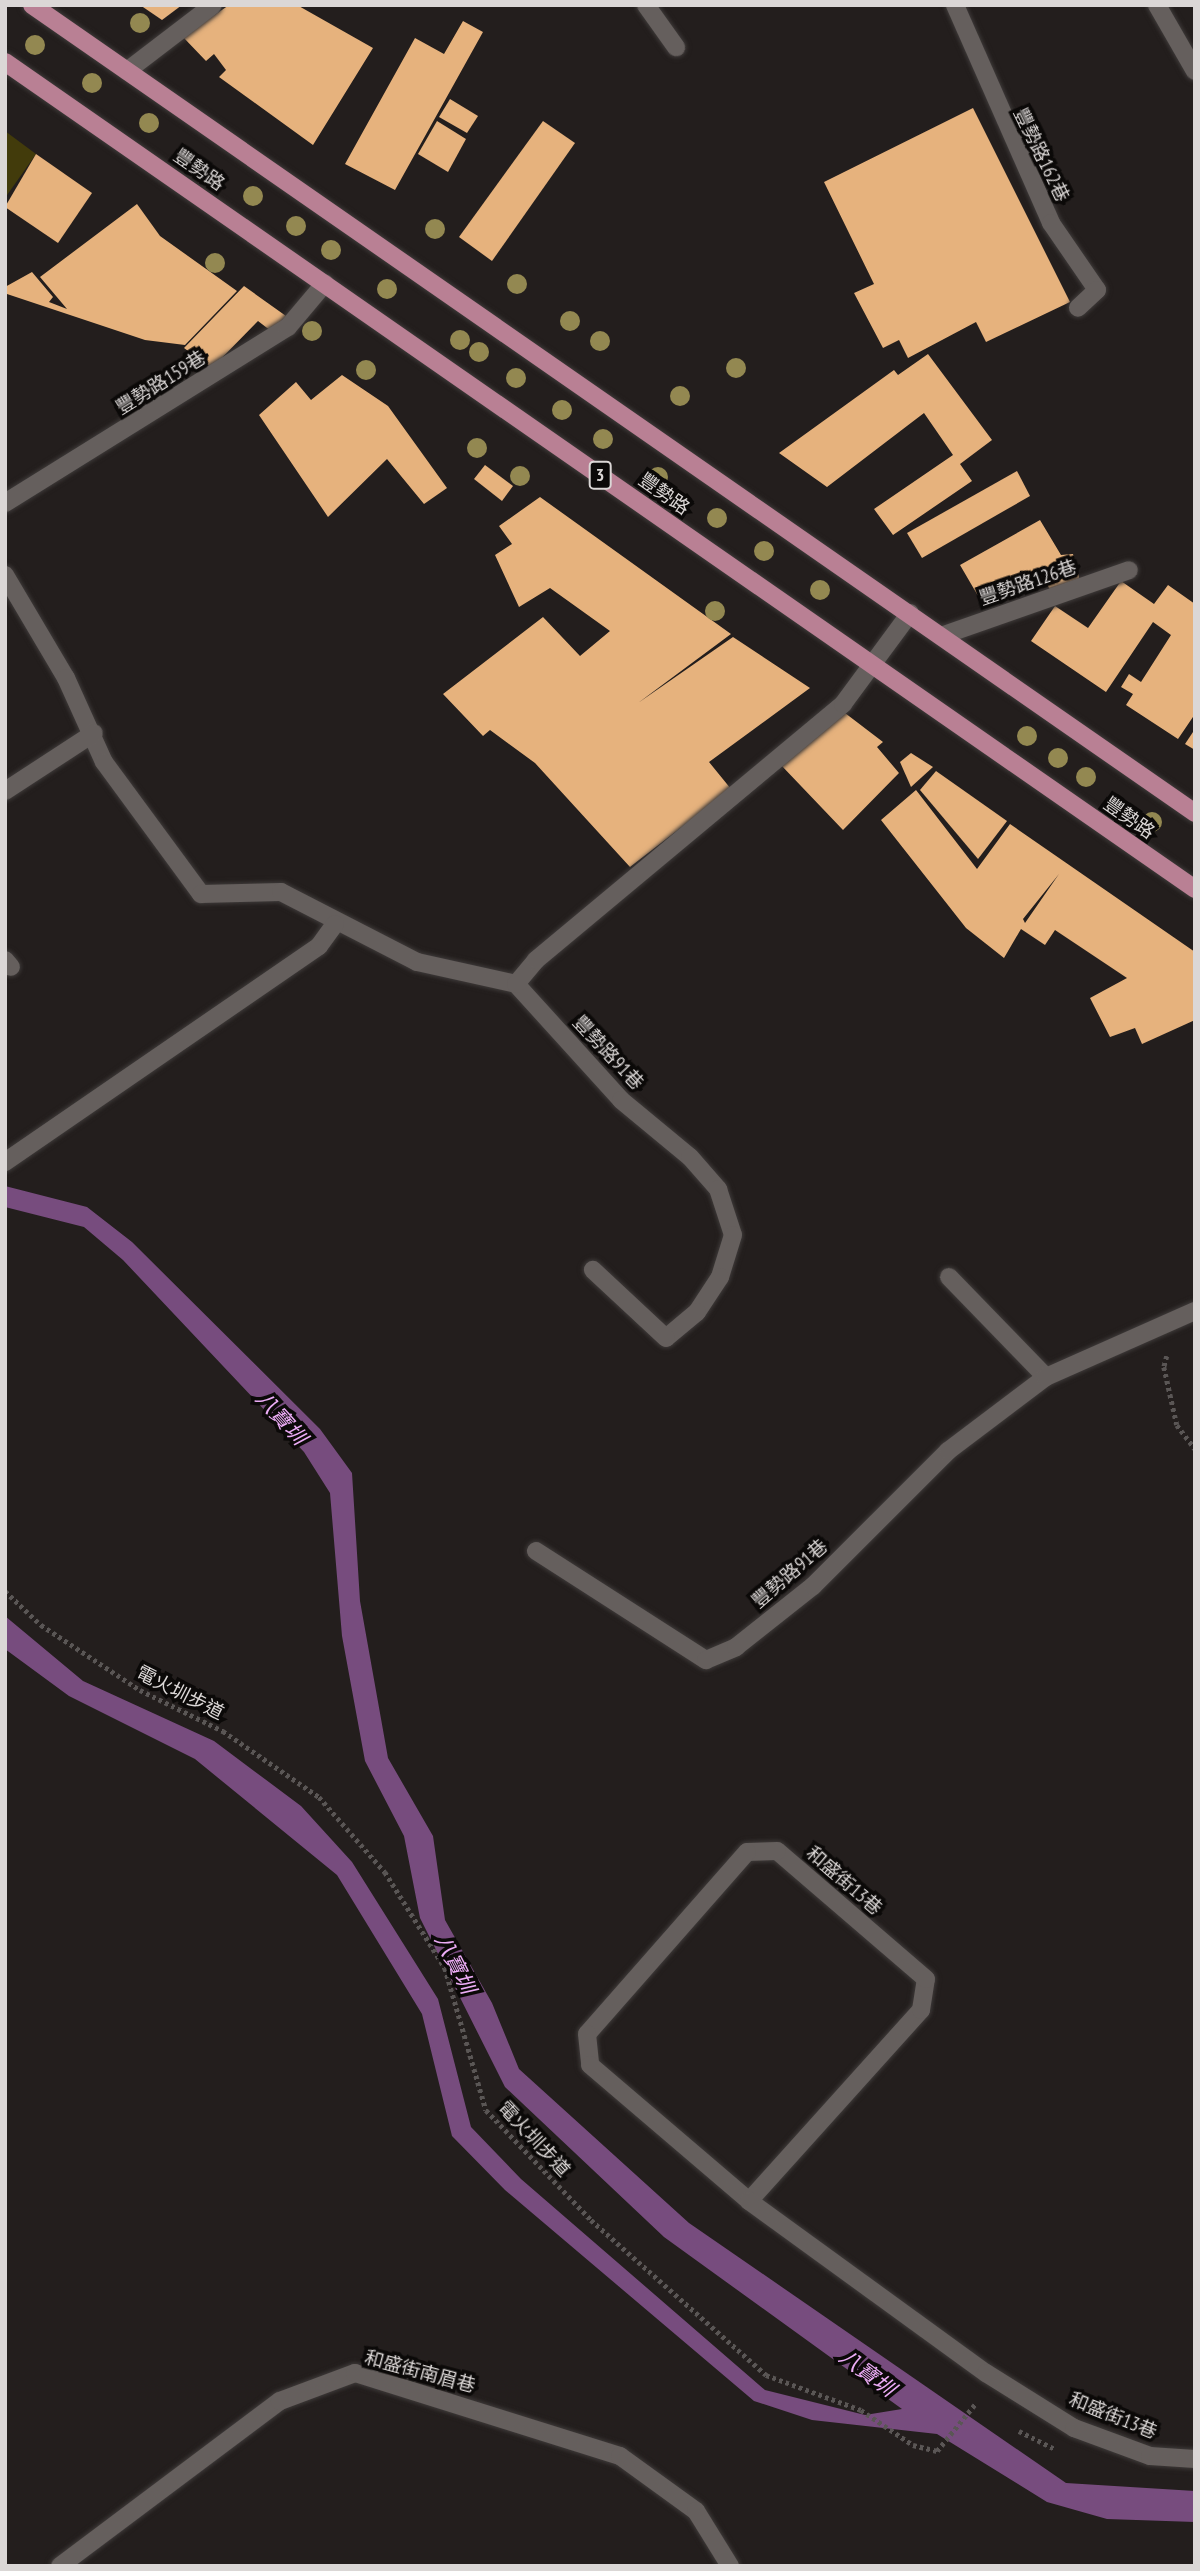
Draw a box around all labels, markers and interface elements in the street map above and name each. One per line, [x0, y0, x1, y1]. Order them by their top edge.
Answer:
street label: 豐勢路162巷 [1008, 104, 1074, 206]
street label: 豐勢路 [169, 144, 229, 196]
street label: 豐勢路159巷 [112, 346, 210, 420]
road number: 3 [588, 461, 612, 490]
street label: 豐勢路 [634, 468, 694, 520]
street label: 豐勢路126巷 [976, 556, 1080, 610]
street label: 豐勢路 [1099, 792, 1159, 844]
street label: 豐勢路91巷 [568, 1011, 648, 1095]
water label: 八寶圳 [251, 1386, 311, 1450]
street label: 豐勢路91巷 [747, 1535, 833, 1613]
street label: 電火圳步道 [133, 1661, 227, 1725]
street label: 和盛街13巷 [801, 1842, 887, 1920]
water label: 八寶圳 [429, 1930, 481, 1998]
street label: 電火圳步道 [493, 2096, 575, 2182]
water label: 八寶圳 [834, 2344, 900, 2402]
street label: 和盛街南眉巷 [362, 2346, 478, 2398]
street label: 和盛街13巷 [1066, 2388, 1160, 2444]

